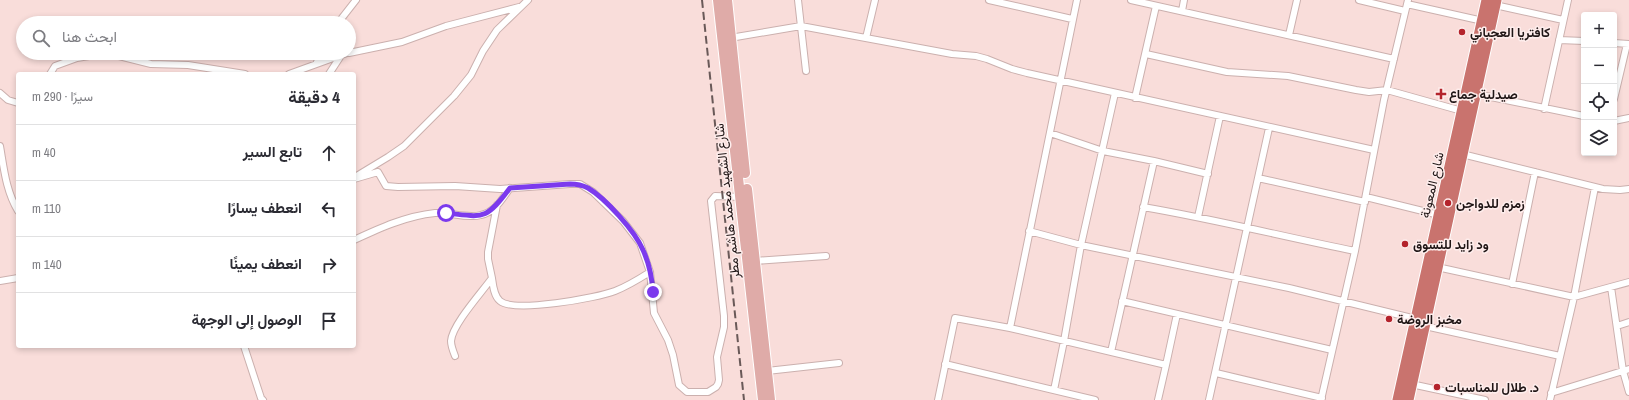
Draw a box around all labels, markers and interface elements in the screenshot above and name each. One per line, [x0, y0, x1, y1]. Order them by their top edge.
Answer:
map controls [1581, 12, 1617, 156]
button: + [1581, 12, 1617, 48]
search box [16, 16, 356, 60]
place label: كافتريا العجباني [1470, 24, 1550, 43]
text: ابحث هنا [62, 26, 117, 47]
icon: search [30, 27, 52, 49]
marker: كافتريا العجباني [1457, 27, 1467, 37]
button: − [1581, 48, 1617, 84]
button: locate [1581, 84, 1617, 120]
text: 4 دقيقة [288, 85, 340, 108]
place label: صيدلية جماع [1449, 86, 1518, 103]
text: سيرًا · 290 m [32, 88, 93, 105]
marker: صيدلية جماع [1436, 89, 1446, 99]
button: layers [1581, 120, 1617, 156]
street label: شارع الشهيد محمد هاشم مطر [710, 123, 745, 280]
text: تابع السير [243, 141, 302, 162]
icon: ahead [318, 142, 340, 164]
text: 40 m [32, 144, 56, 161]
street label: شارع المعونة [1416, 150, 1449, 220]
place label: زمزم للدواجن [1456, 195, 1525, 212]
text: انعطف يسارًا [228, 197, 302, 218]
icon: left [318, 198, 340, 220]
marker: زمزم للدواجن [1443, 198, 1453, 208]
text: 110 m [32, 200, 61, 217]
route start [437, 204, 455, 222]
place label: ود زايد للتسوق [1413, 236, 1489, 253]
marker: ود زايد للتسوق [1400, 239, 1410, 249]
text: انعطف يمينًا [229, 253, 302, 274]
icon: right [318, 254, 340, 276]
text: 140 m [32, 256, 62, 273]
route end [644, 283, 662, 301]
text: الوصول إلى الوجهة [191, 309, 302, 330]
icon: arrive [318, 310, 340, 332]
place label: مخبز الروضة [1397, 311, 1462, 328]
marker: مخبز الروضة [1384, 314, 1394, 324]
place label: د. طلال للمناسبات [1445, 379, 1539, 396]
marker: د. طلال للمناسبات [1432, 382, 1442, 392]

